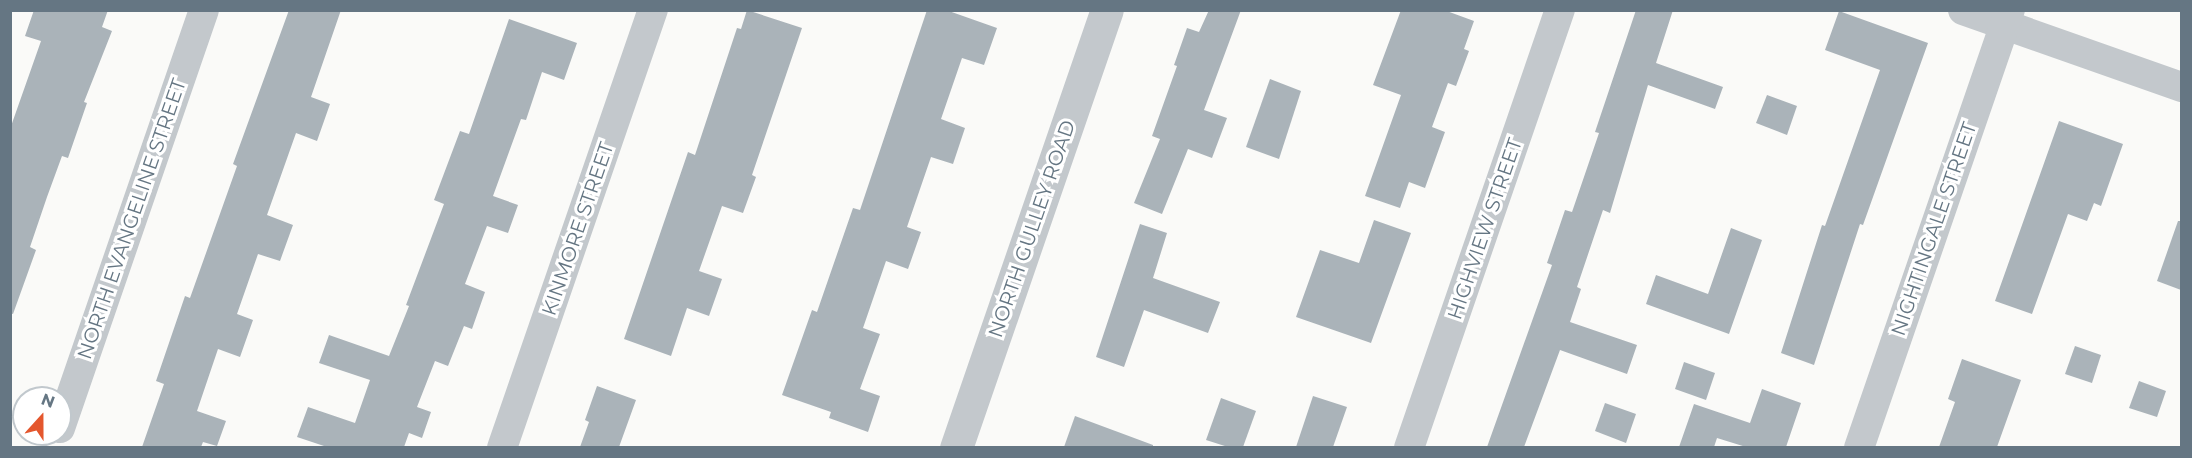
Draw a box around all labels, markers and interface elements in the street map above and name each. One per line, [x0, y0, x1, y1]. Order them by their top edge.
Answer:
street label: NORTH EVANGELINE STREET [73, 76, 191, 362]
street label: NORTH GULLEY ROAD [984, 117, 1080, 341]
street label: NIGHTINGALE STREET [1886, 119, 1982, 339]
street label: HIGHVIEW STREET [1443, 135, 1527, 323]
street label: KINMORE STREET [537, 139, 619, 319]
north arrow [12, 386, 72, 446]
text: N [38, 389, 57, 412]

